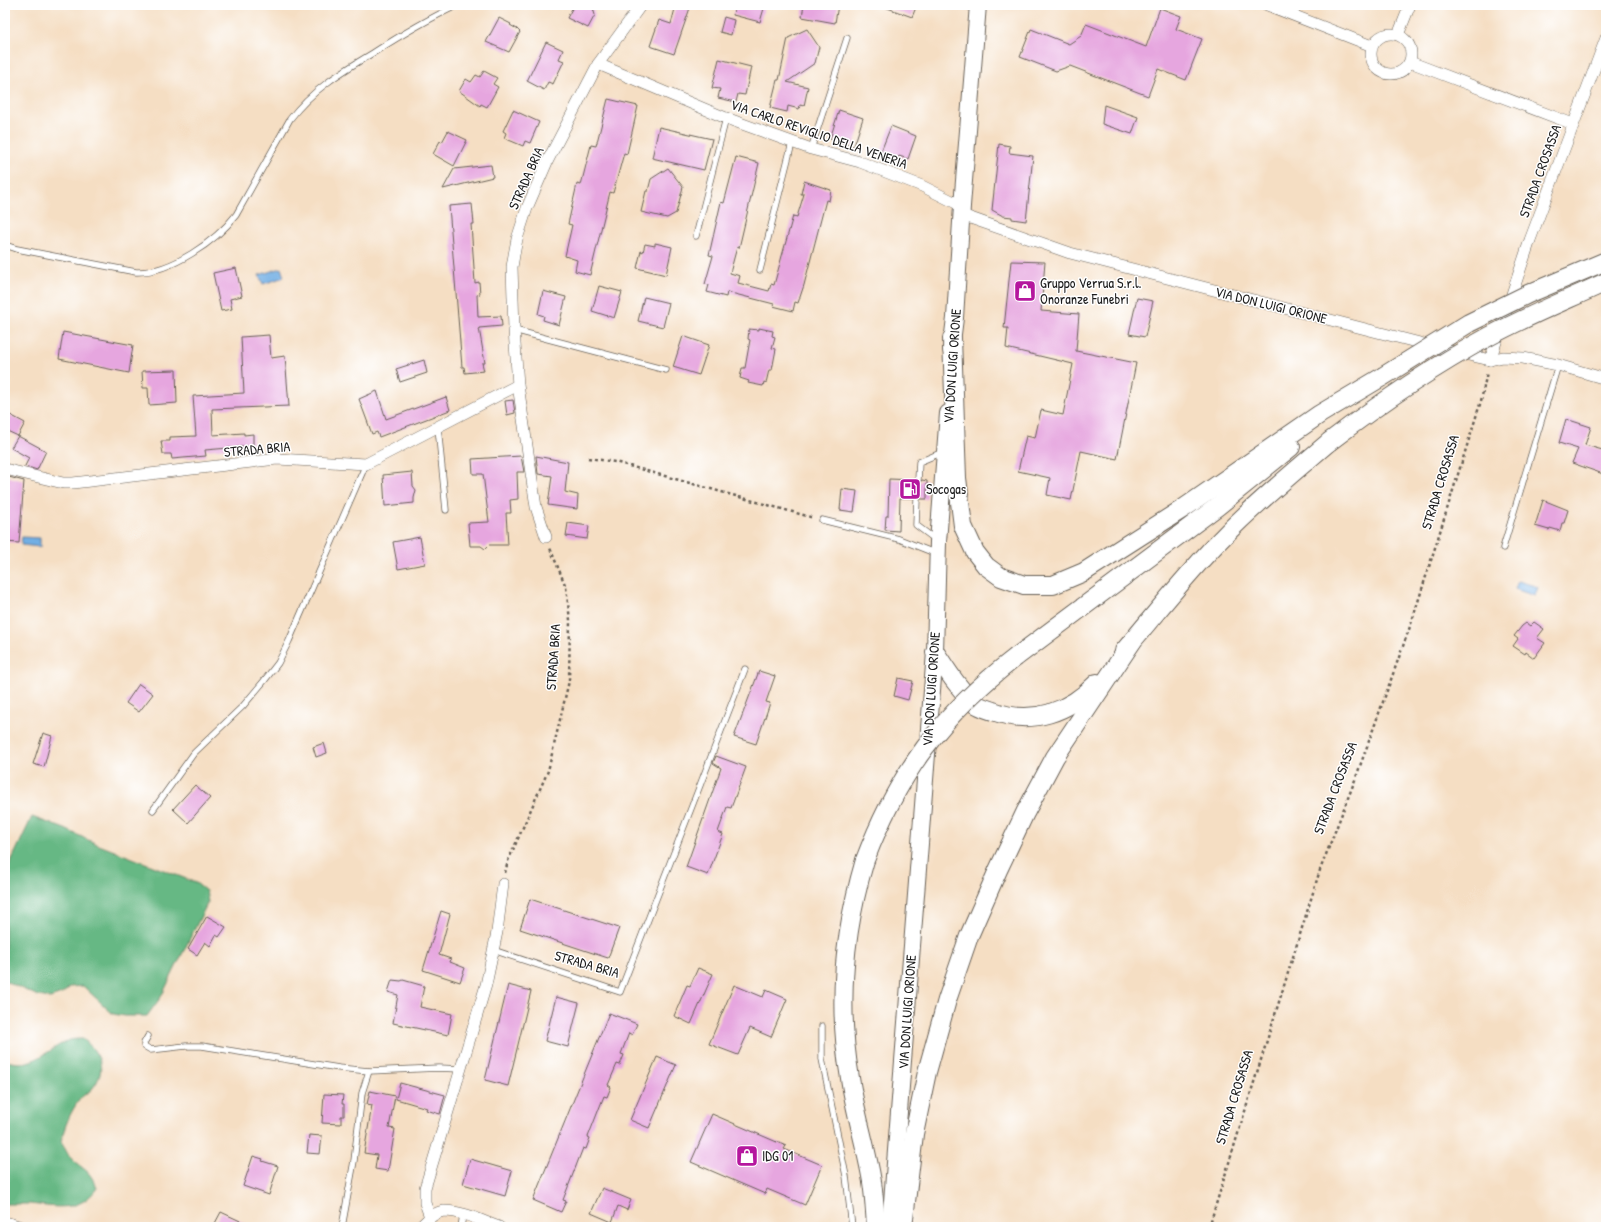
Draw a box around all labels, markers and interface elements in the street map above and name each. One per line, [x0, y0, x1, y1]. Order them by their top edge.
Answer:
street label: VIA CARLO REVIGLIO DELLA VENERIA [728, 94, 910, 173]
street label: STRADA CROSASSA [1514, 122, 1565, 220]
street label: STRADA BRIA [503, 143, 548, 212]
place label: Gruppo Verrua S.r.l. Onoranze Funebri [1040, 273, 1142, 308]
shop icon: Gruppo Verrua S.r.l. Onoranze Funebri [1012, 278, 1038, 304]
street label: VIA DON LUIGI ORIONE [1213, 281, 1329, 328]
street label: VIA DON LUIGI ORIONE [938, 308, 965, 424]
street label: STRADA CROSASSA [1416, 432, 1463, 531]
street label: STRADA BRIA [223, 436, 291, 461]
fuel station icon: Socogas [897, 476, 923, 502]
place label: Socogas [926, 479, 966, 499]
street label: STRADA BRIA [541, 623, 564, 691]
street label: VIA DON LUIGI ORIONE [917, 631, 944, 747]
street label: STRADA CROSASSA [1308, 739, 1361, 837]
street label: STRADA BRIA [553, 945, 622, 982]
street label: VIA DON LUIGI ORIONE [893, 954, 920, 1070]
street label: STRADA CROSASSA [1210, 1047, 1257, 1146]
shop icon: IDG 01 [734, 1143, 760, 1169]
place label: IDG 01 [762, 1146, 793, 1165]

